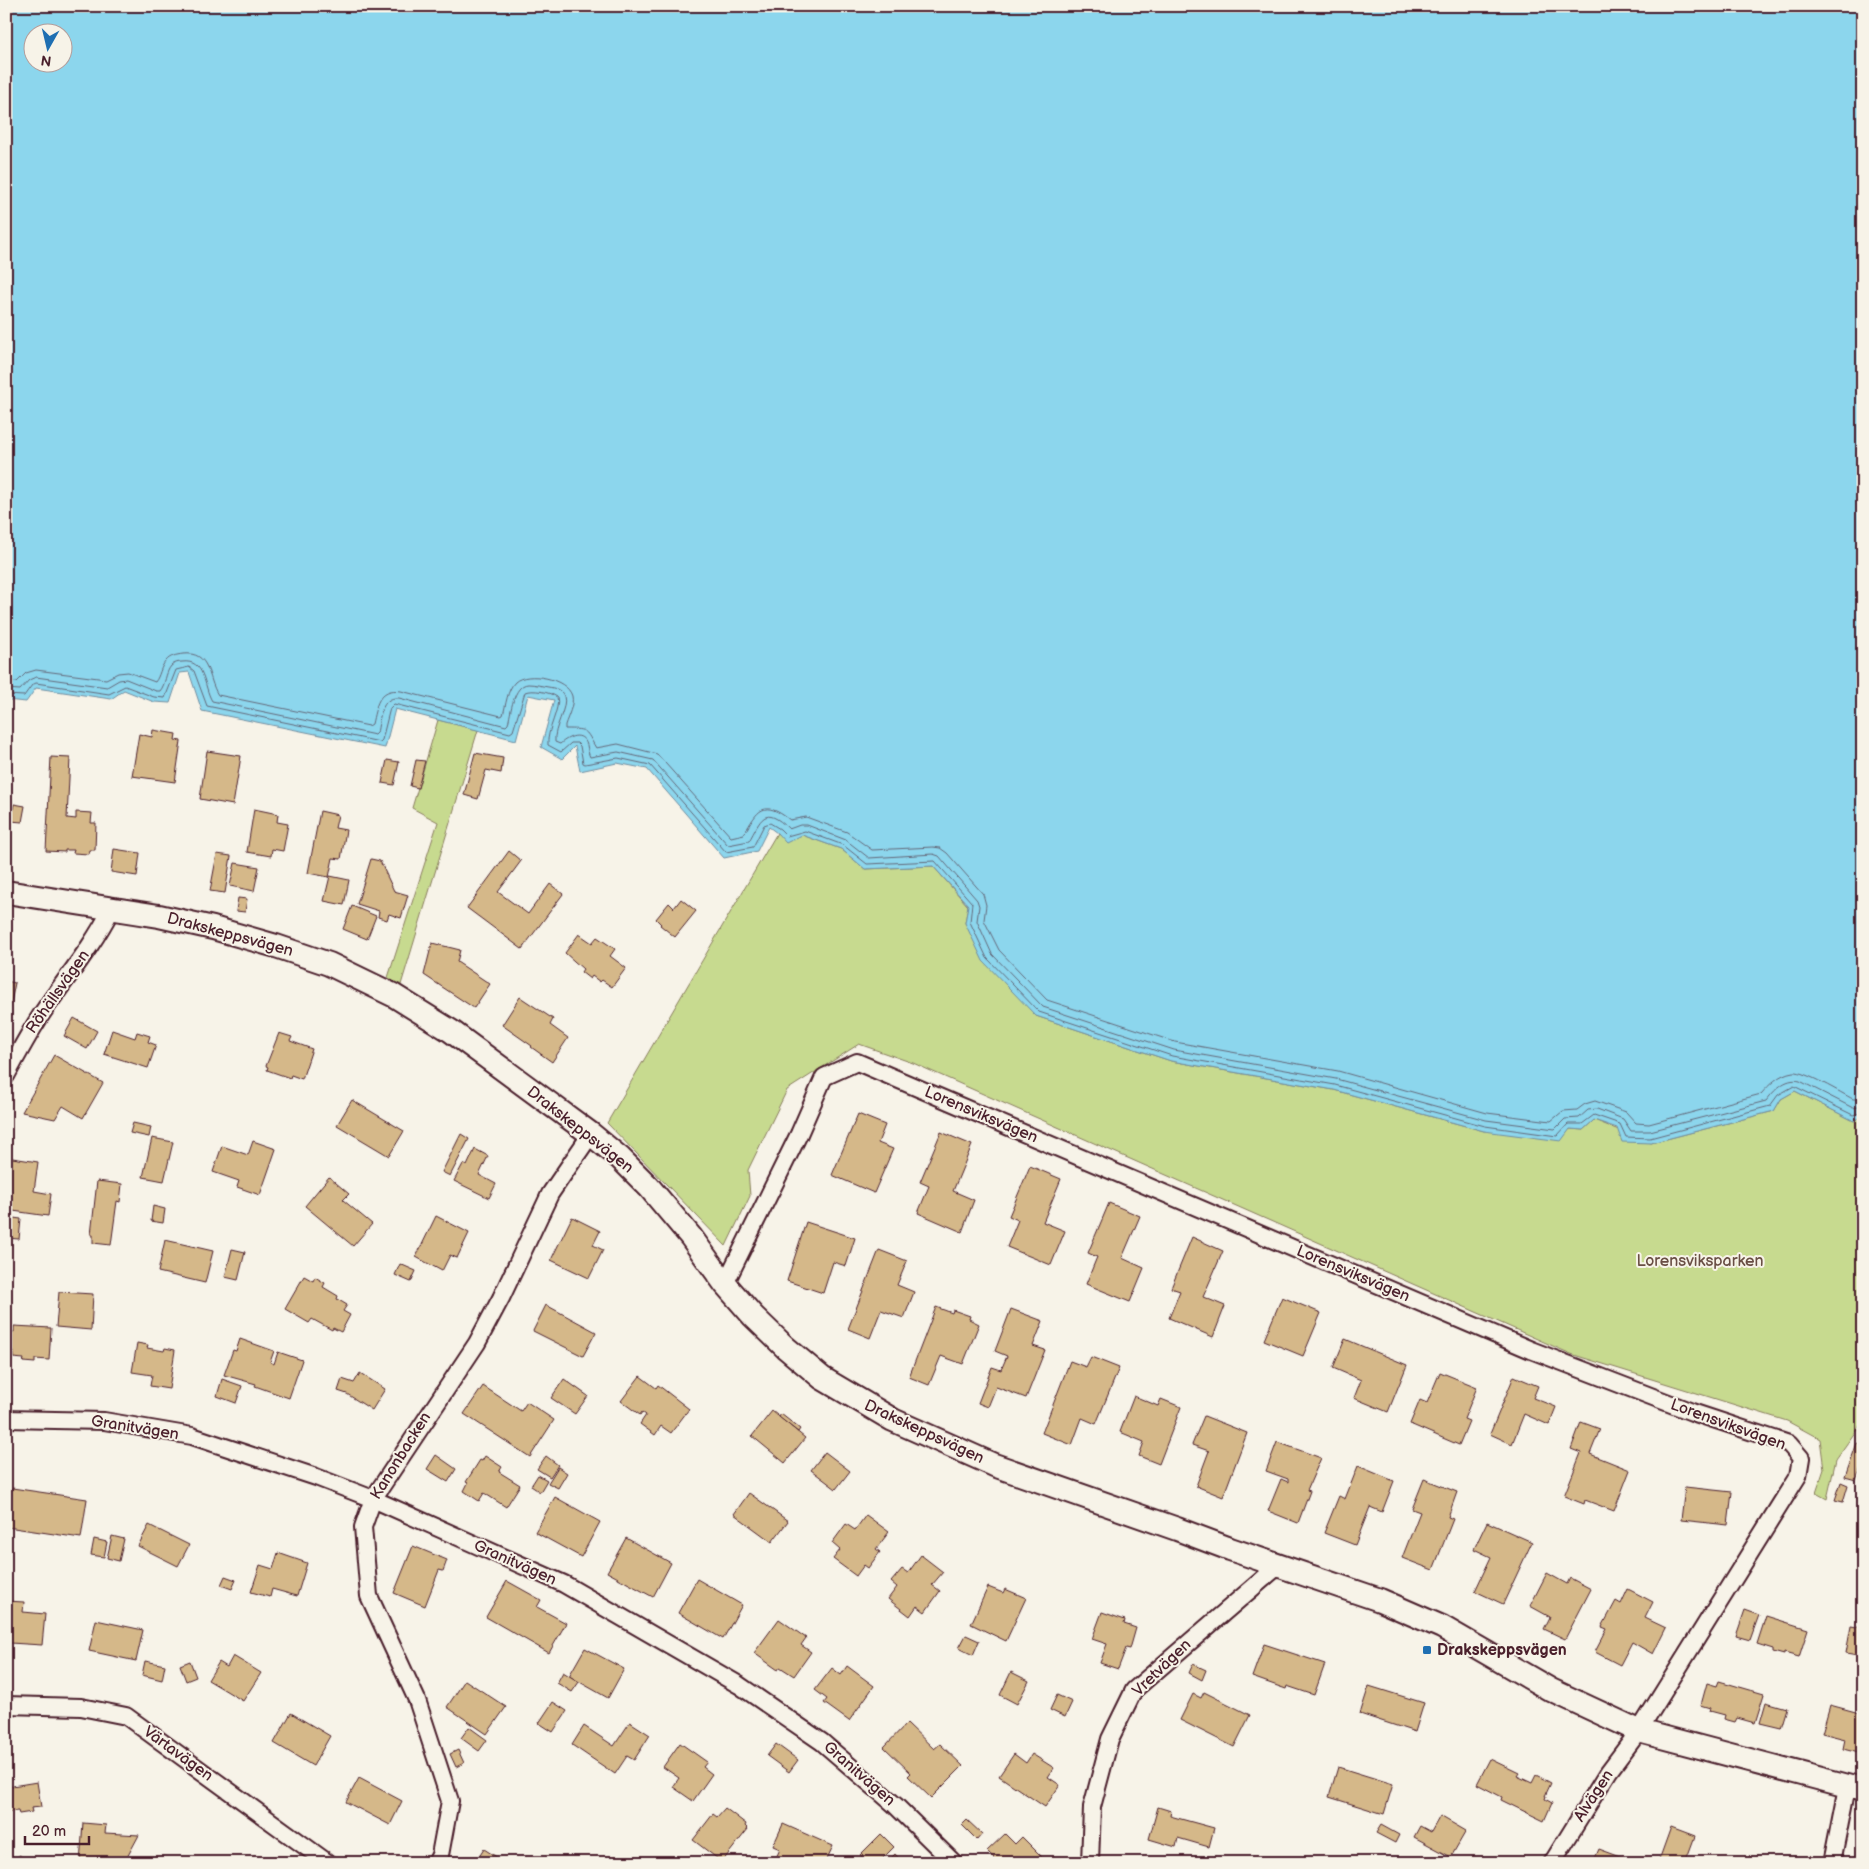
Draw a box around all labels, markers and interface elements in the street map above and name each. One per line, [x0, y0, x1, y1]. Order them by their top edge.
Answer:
north arrow [22, 22, 72, 72]
text: N [40, 51, 53, 70]
street label: Drakskeppsvägen [165, 909, 295, 961]
street label: Röhällsvägen [22, 947, 94, 1037]
street label: Drakskeppsvägen [523, 1083, 637, 1177]
street label: Lorensviksvägen [921, 1083, 1041, 1147]
street label: Lorensviksvägen [1293, 1242, 1413, 1306]
park label: Lorensviksparken [1636, 1252, 1764, 1271]
street label: Lorensviksvägen [1668, 1395, 1788, 1455]
street label: Drakskeppsvägen [861, 1396, 987, 1468]
street label: Kanonbacken [367, 1409, 435, 1503]
street label: Granitvägen [90, 1412, 180, 1444]
street label: Granitvägen [471, 1536, 559, 1590]
street label: Vretvägen [1129, 1635, 1195, 1701]
place label: Drakskeppsvägen [1437, 1641, 1567, 1660]
marker: Drakskeppsvägen [1421, 1644, 1433, 1656]
street label: Värtavägen [139, 1722, 217, 1786]
street label: Granitvägen [819, 1738, 899, 1810]
street label: Alvägen [1570, 1767, 1618, 1825]
scale bar [25, 1814, 89, 1846]
text: 20 m [32, 1822, 66, 1841]

